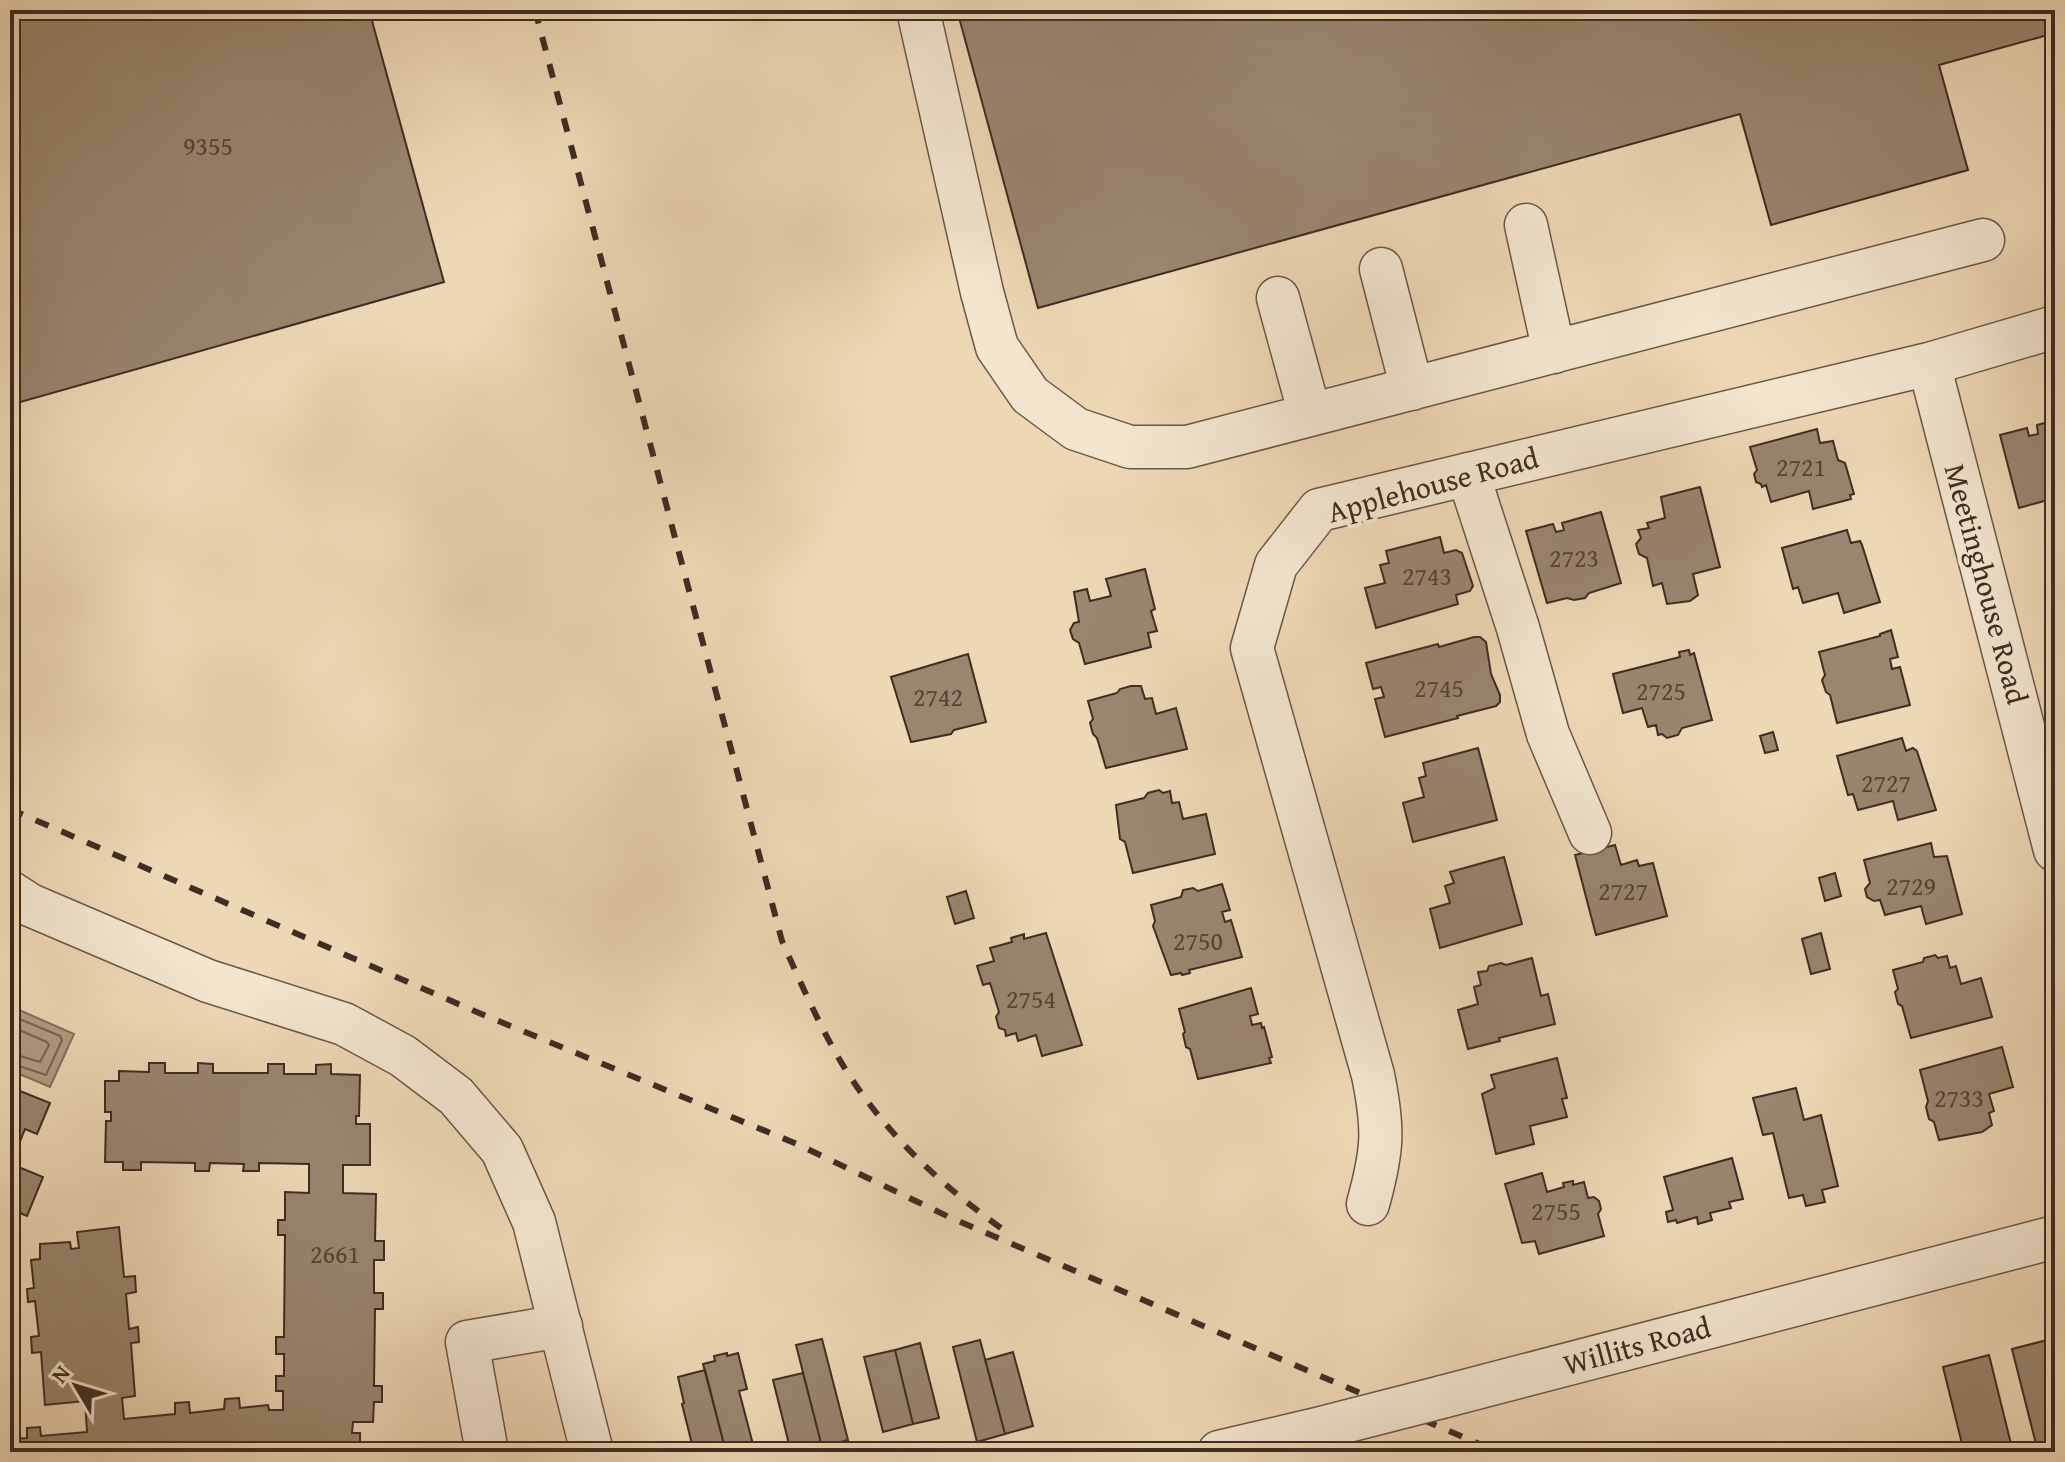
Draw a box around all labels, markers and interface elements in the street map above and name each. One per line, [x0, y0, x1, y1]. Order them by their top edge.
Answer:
house number: 9355 [183, 126, 233, 165]
street label: Applehouse Road [1322, 435, 1543, 533]
house number: 2721 [1776, 447, 1826, 486]
street label: Meetinghouse Road [1934, 459, 2040, 709]
house number: 2723 [1549, 538, 1599, 577]
house number: 2743 [1402, 556, 1452, 595]
house number: 2745 [1414, 668, 1464, 707]
house number: 2725 [1636, 671, 1686, 710]
house number: 2742 [913, 677, 963, 716]
house number: 2727 [1861, 763, 1911, 802]
house number: 2729 [1886, 866, 1936, 905]
house number: 2727 [1598, 871, 1648, 910]
house number: 2750 [1173, 921, 1223, 960]
house number: 2754 [1006, 979, 1056, 1018]
house number: 2733 [1934, 1078, 1984, 1117]
house number: 2755 [1531, 1191, 1581, 1230]
house number: 2661 [310, 1234, 360, 1273]
street label: Willits Road [1558, 1304, 1715, 1386]
north arrow [36, 1346, 116, 1426]
text: N [43, 1358, 78, 1389]

